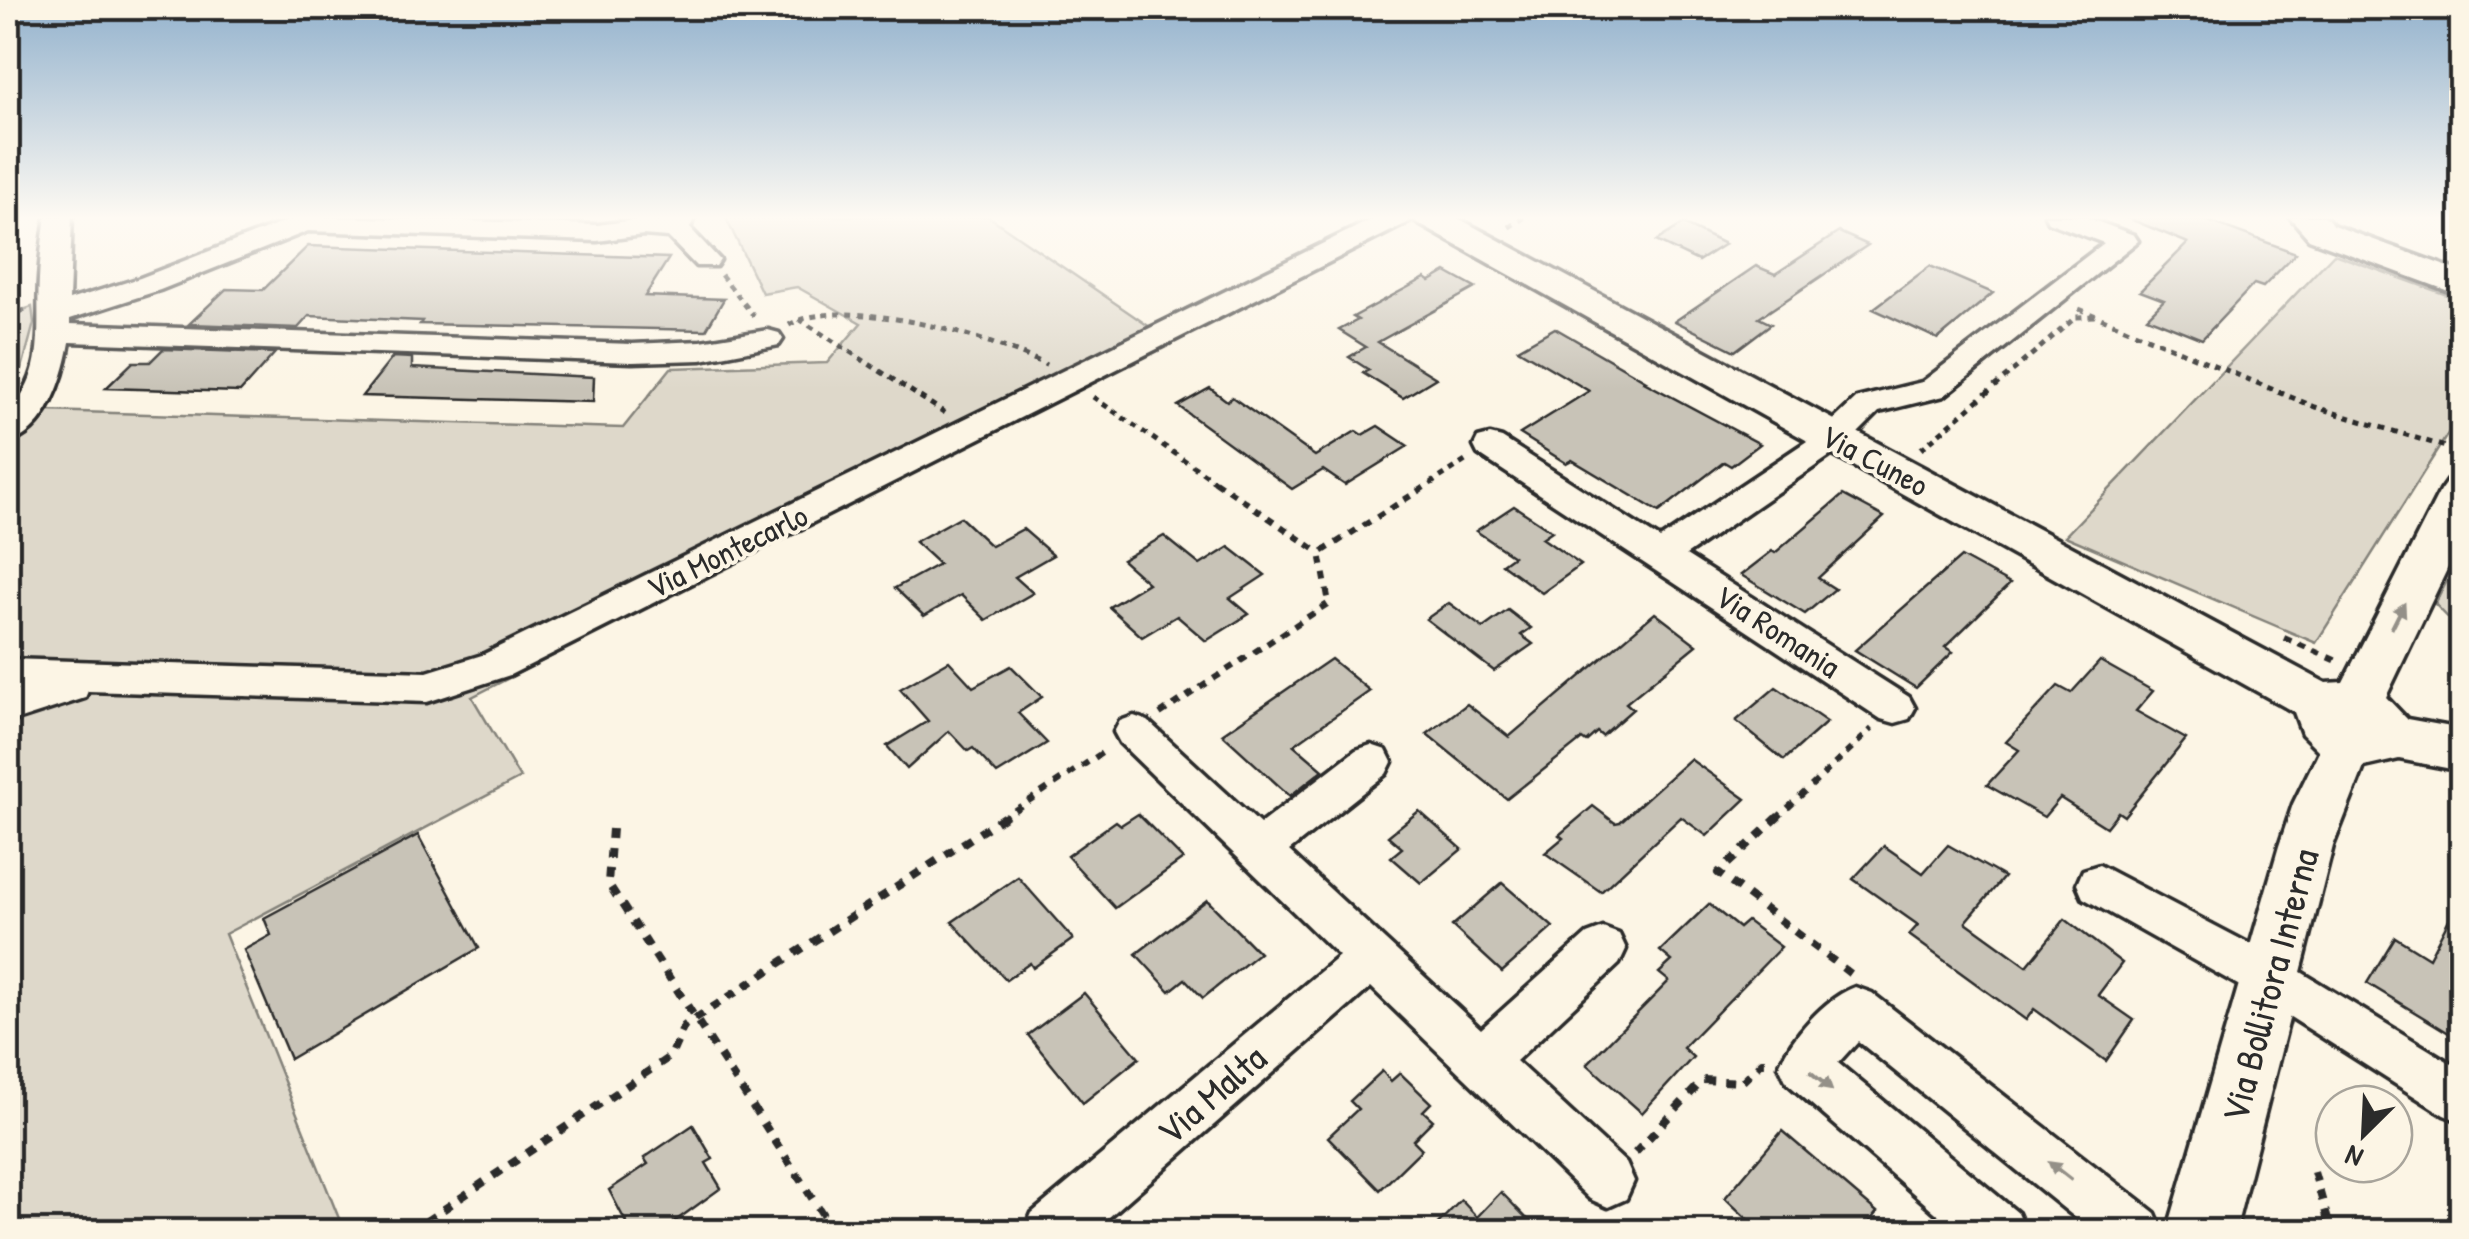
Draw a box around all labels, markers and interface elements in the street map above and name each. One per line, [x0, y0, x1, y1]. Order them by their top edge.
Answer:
street label: Via Cuneo [1814, 414, 1936, 506]
street label: Via Montecarlo [639, 494, 815, 608]
street label: Via Romania [1707, 575, 1849, 687]
one-way arrow [2389, 602, 2406, 631]
street label: Via Bollitora Interna [2208, 843, 2330, 1127]
street label: Via Malta [1145, 1032, 1277, 1156]
one-way arrow [1808, 1069, 1833, 1091]
north arrow [2314, 1084, 2414, 1184]
text: N [2339, 1136, 2368, 1177]
one-way arrow [2047, 1161, 2072, 1182]

